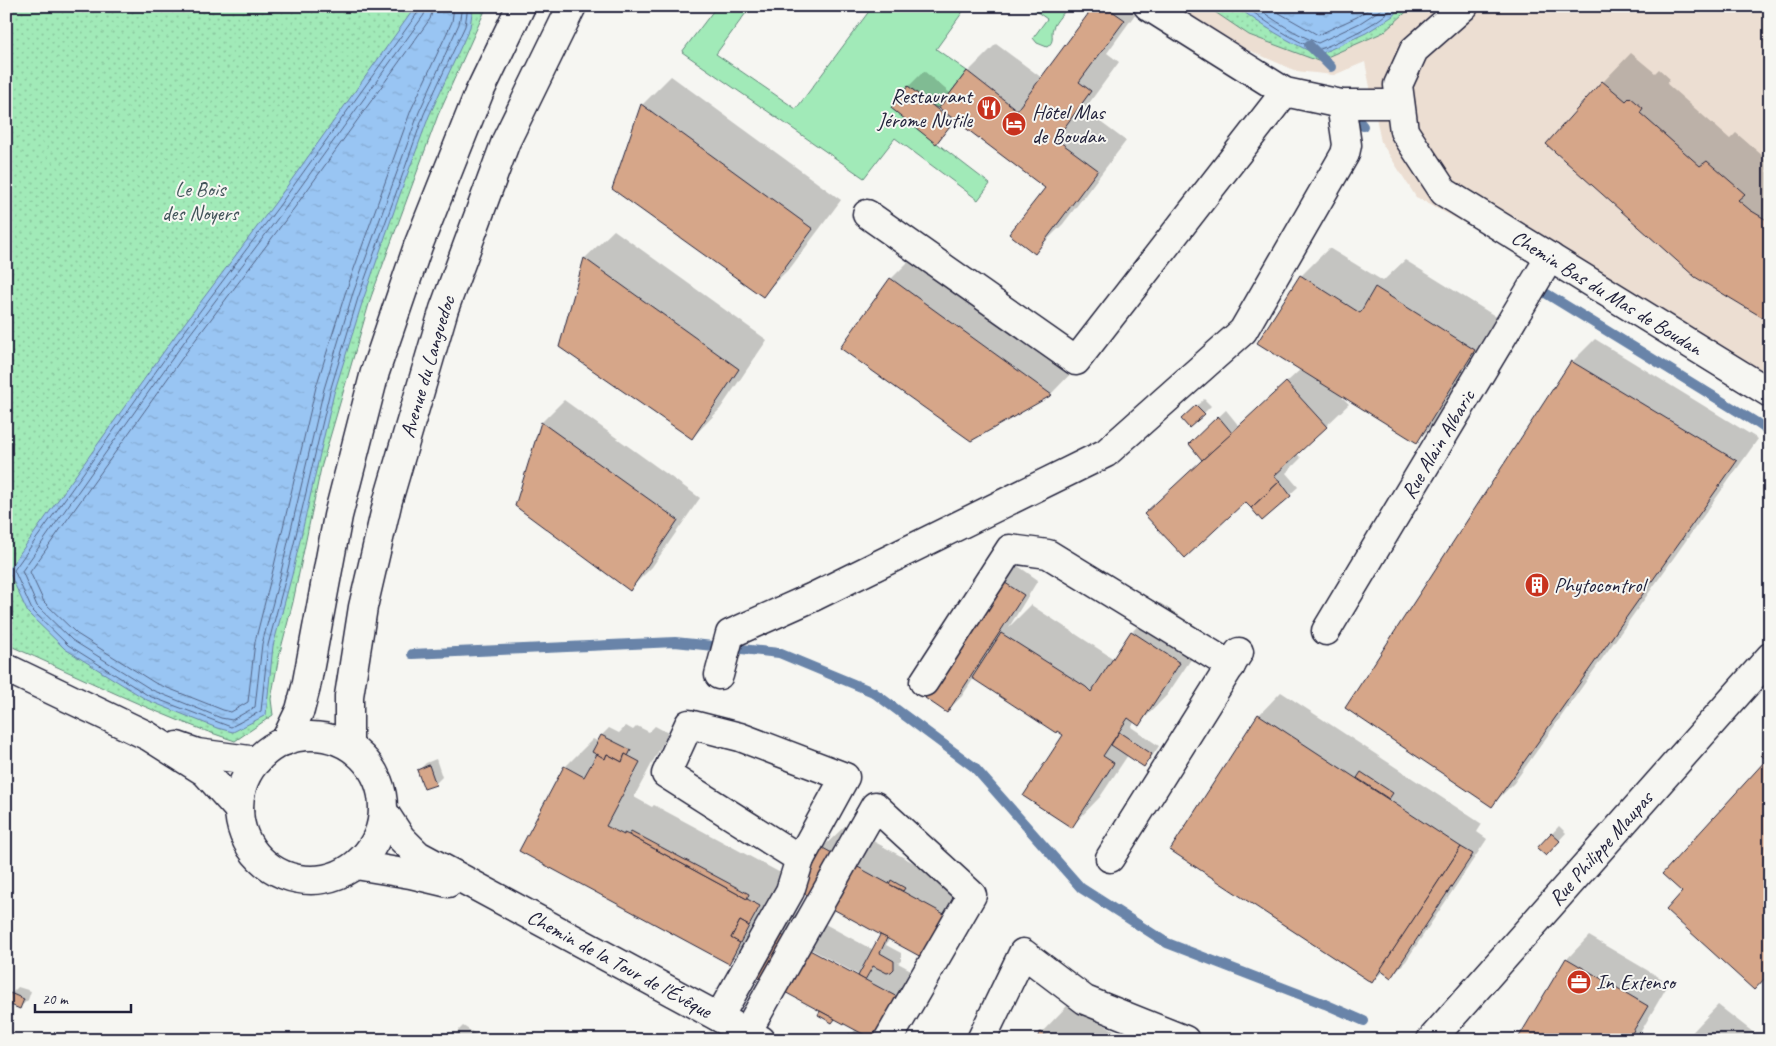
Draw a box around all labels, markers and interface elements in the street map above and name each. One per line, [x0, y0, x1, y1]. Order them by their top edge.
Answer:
place label: Restaurant Jérome Nutile [876, 83, 974, 133]
restaurant icon: Restaurant Jérome Nutile [976, 95, 1002, 121]
place label: Hôtel Mas de Boudan [1032, 99, 1107, 149]
hotel icon: Hôtel Mas de Boudan [1001, 111, 1027, 137]
park label: Le Bois des Noyers [162, 176, 240, 226]
street label: Chemin Bas du Mas de Boudan [1507, 224, 1709, 362]
street label: Avenue du Languedoc [394, 291, 461, 441]
street label: Rue Alain Albaric [1395, 384, 1481, 503]
building icon: Phytocontrol [1524, 572, 1550, 598]
place label: Phytocontrol [1554, 572, 1648, 598]
street label: Rue Philippe Maupas [1543, 784, 1659, 911]
street label: Chemin de la Tour de l'Évêque [523, 903, 717, 1024]
office icon: In Extenso [1566, 969, 1592, 995]
place label: In Extenso [1596, 969, 1678, 995]
scale bar [35, 981, 131, 1013]
text: 20 m [42, 990, 69, 1009]

